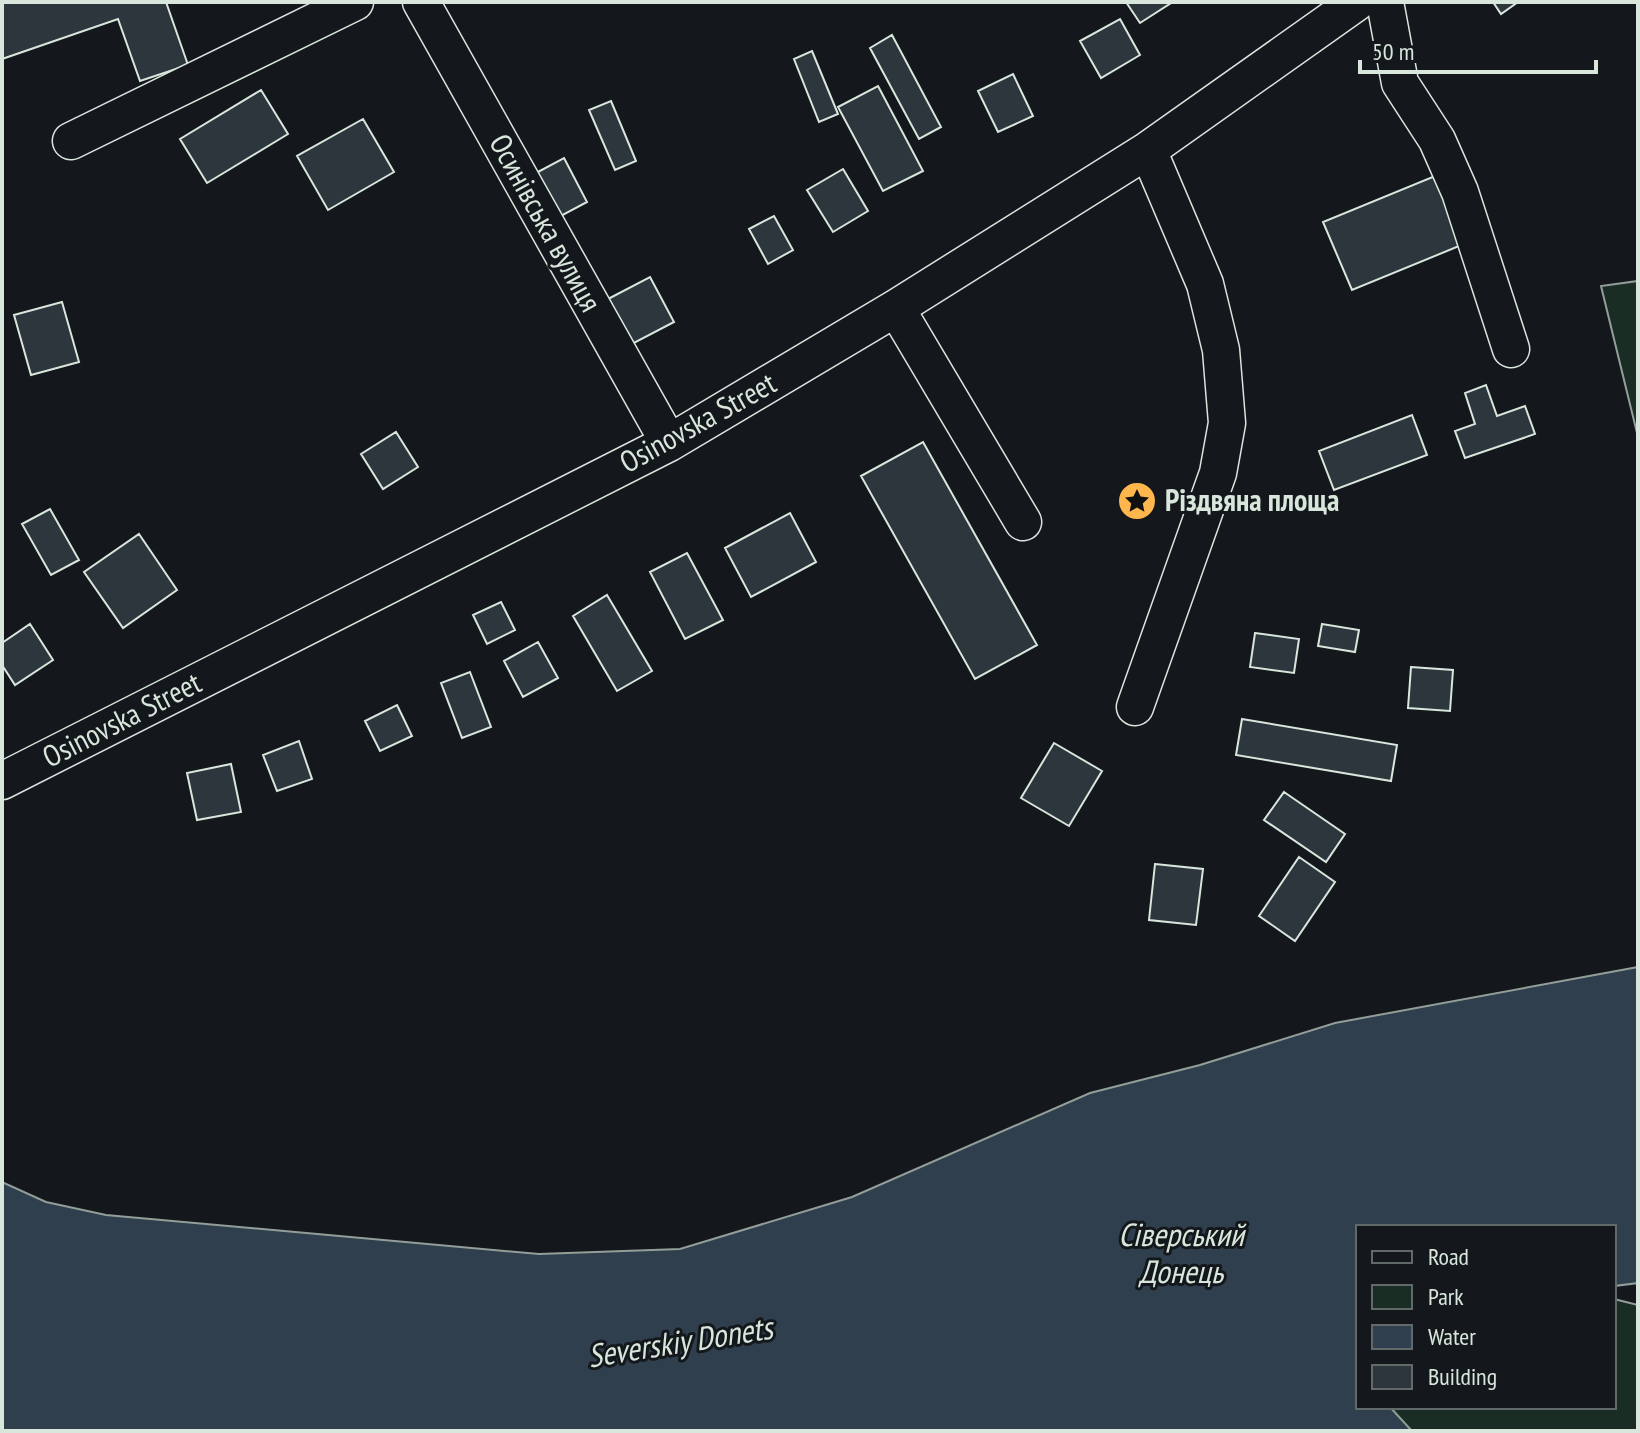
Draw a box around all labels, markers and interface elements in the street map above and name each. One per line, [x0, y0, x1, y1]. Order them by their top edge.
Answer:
scale bar [1360, 24, 1596, 74]
text: 50 m [1372, 36, 1414, 67]
street label: Осинівська вулиця [481, 127, 611, 318]
street label: Osinovska Street [612, 362, 783, 481]
place icon: Різдвяна площа [1116, 480, 1158, 522]
place label: Різдвяна площа [1165, 480, 1339, 519]
street label: Osinovska Street [35, 662, 208, 775]
water label: Сіверський Донець [1118, 1213, 1247, 1292]
legend [1356, 1225, 1616, 1409]
text: Road [1428, 1241, 1469, 1272]
text: Park [1428, 1281, 1464, 1312]
water label: Severskiy Donets [585, 1305, 778, 1376]
text: Water [1428, 1321, 1476, 1352]
text: Building [1428, 1361, 1497, 1392]

